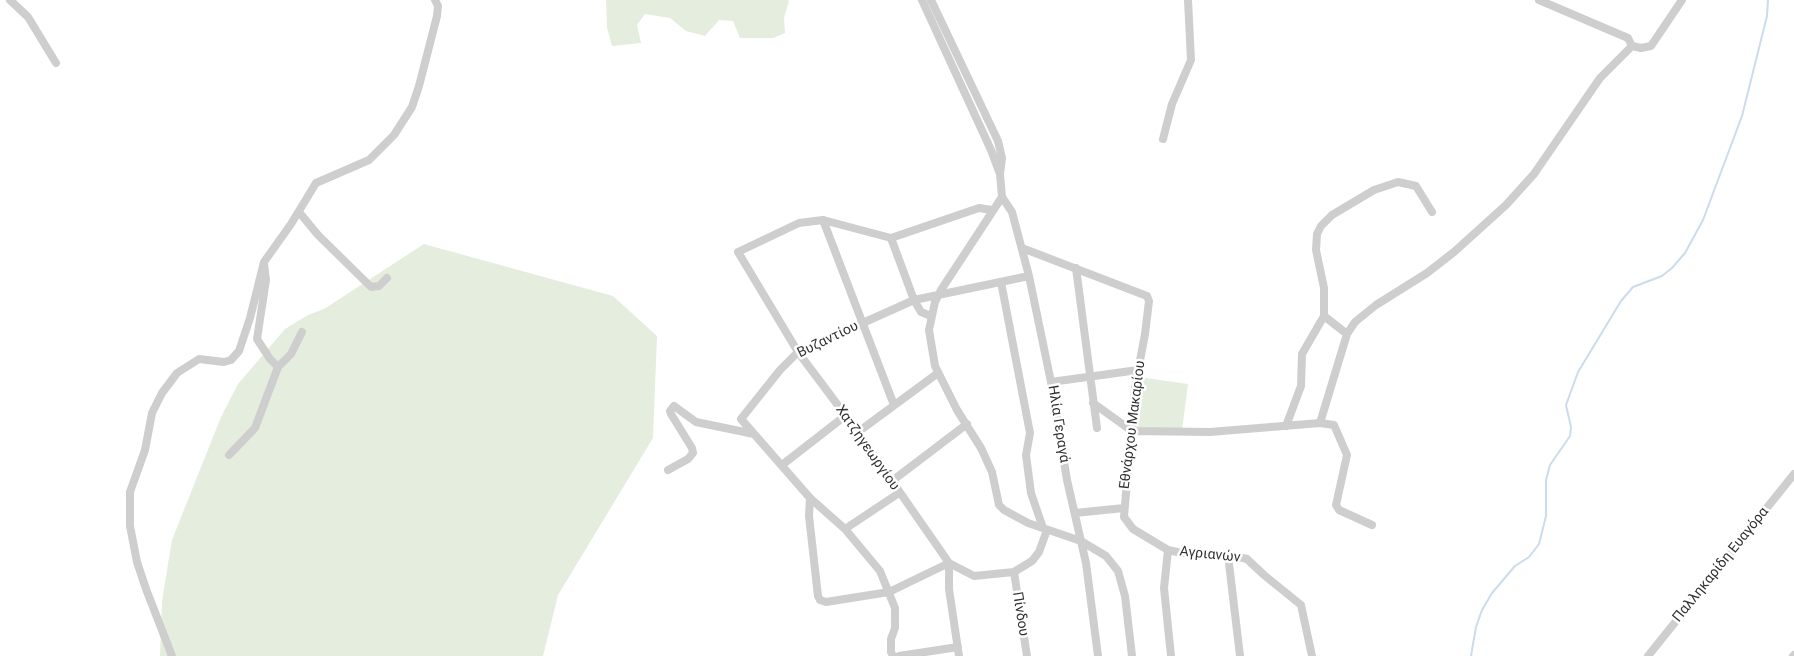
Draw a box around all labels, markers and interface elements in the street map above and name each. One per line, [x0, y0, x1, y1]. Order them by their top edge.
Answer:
street label: Βυζαντίου [795, 318, 861, 362]
street label: Εθνάρχου Μακαρίου [1117, 360, 1149, 490]
street label: Ηλία Γεραγά [1044, 384, 1072, 464]
street label: Χατζηγεωργίου [831, 402, 903, 494]
street label: Παλληκαρίδη Ευαγόρα [1669, 504, 1773, 626]
street label: Αγριανών [1179, 543, 1241, 567]
street label: Πίνδου [1008, 591, 1032, 637]

